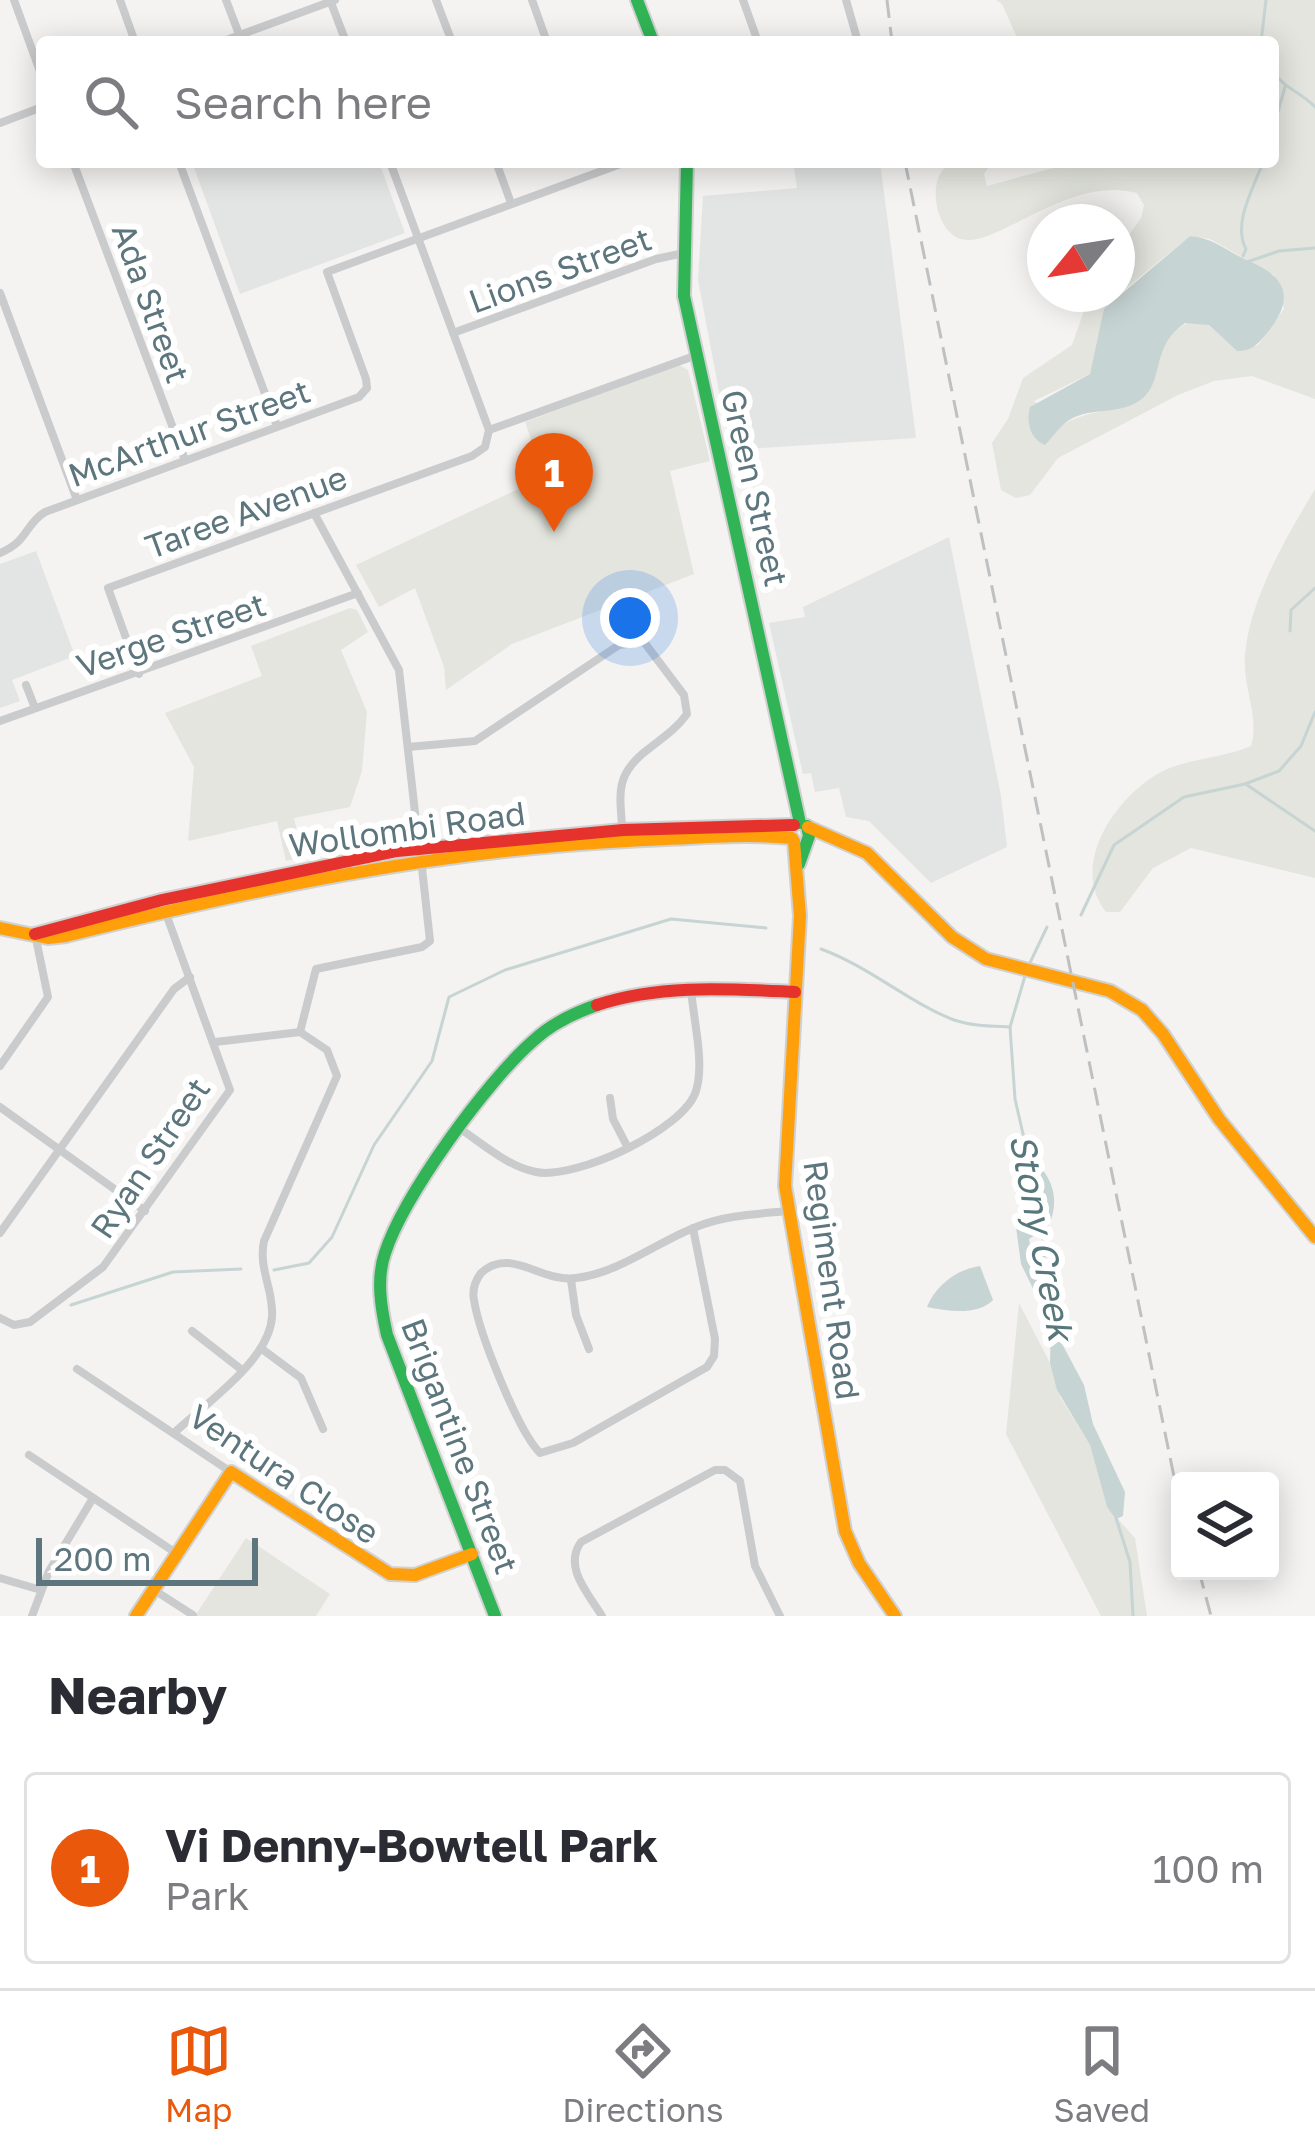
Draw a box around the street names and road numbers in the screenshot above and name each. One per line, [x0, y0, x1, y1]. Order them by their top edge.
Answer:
street label: Ada Street [105, 218, 198, 388]
street label: Lions Street [463, 219, 656, 321]
street label: McArthur Street [63, 371, 315, 494]
street label: Green Street [714, 386, 797, 590]
street label: Taree Avenue [140, 457, 352, 566]
street label: Verge Street [71, 584, 270, 685]
street label: Wollombi Road [286, 793, 528, 864]
street label: Ryan Street [82, 1070, 217, 1245]
street label: Regiment Road [796, 1158, 869, 1402]
street label: Brigantine Street [394, 1313, 527, 1579]
street label: Ventura Close [182, 1396, 387, 1552]

